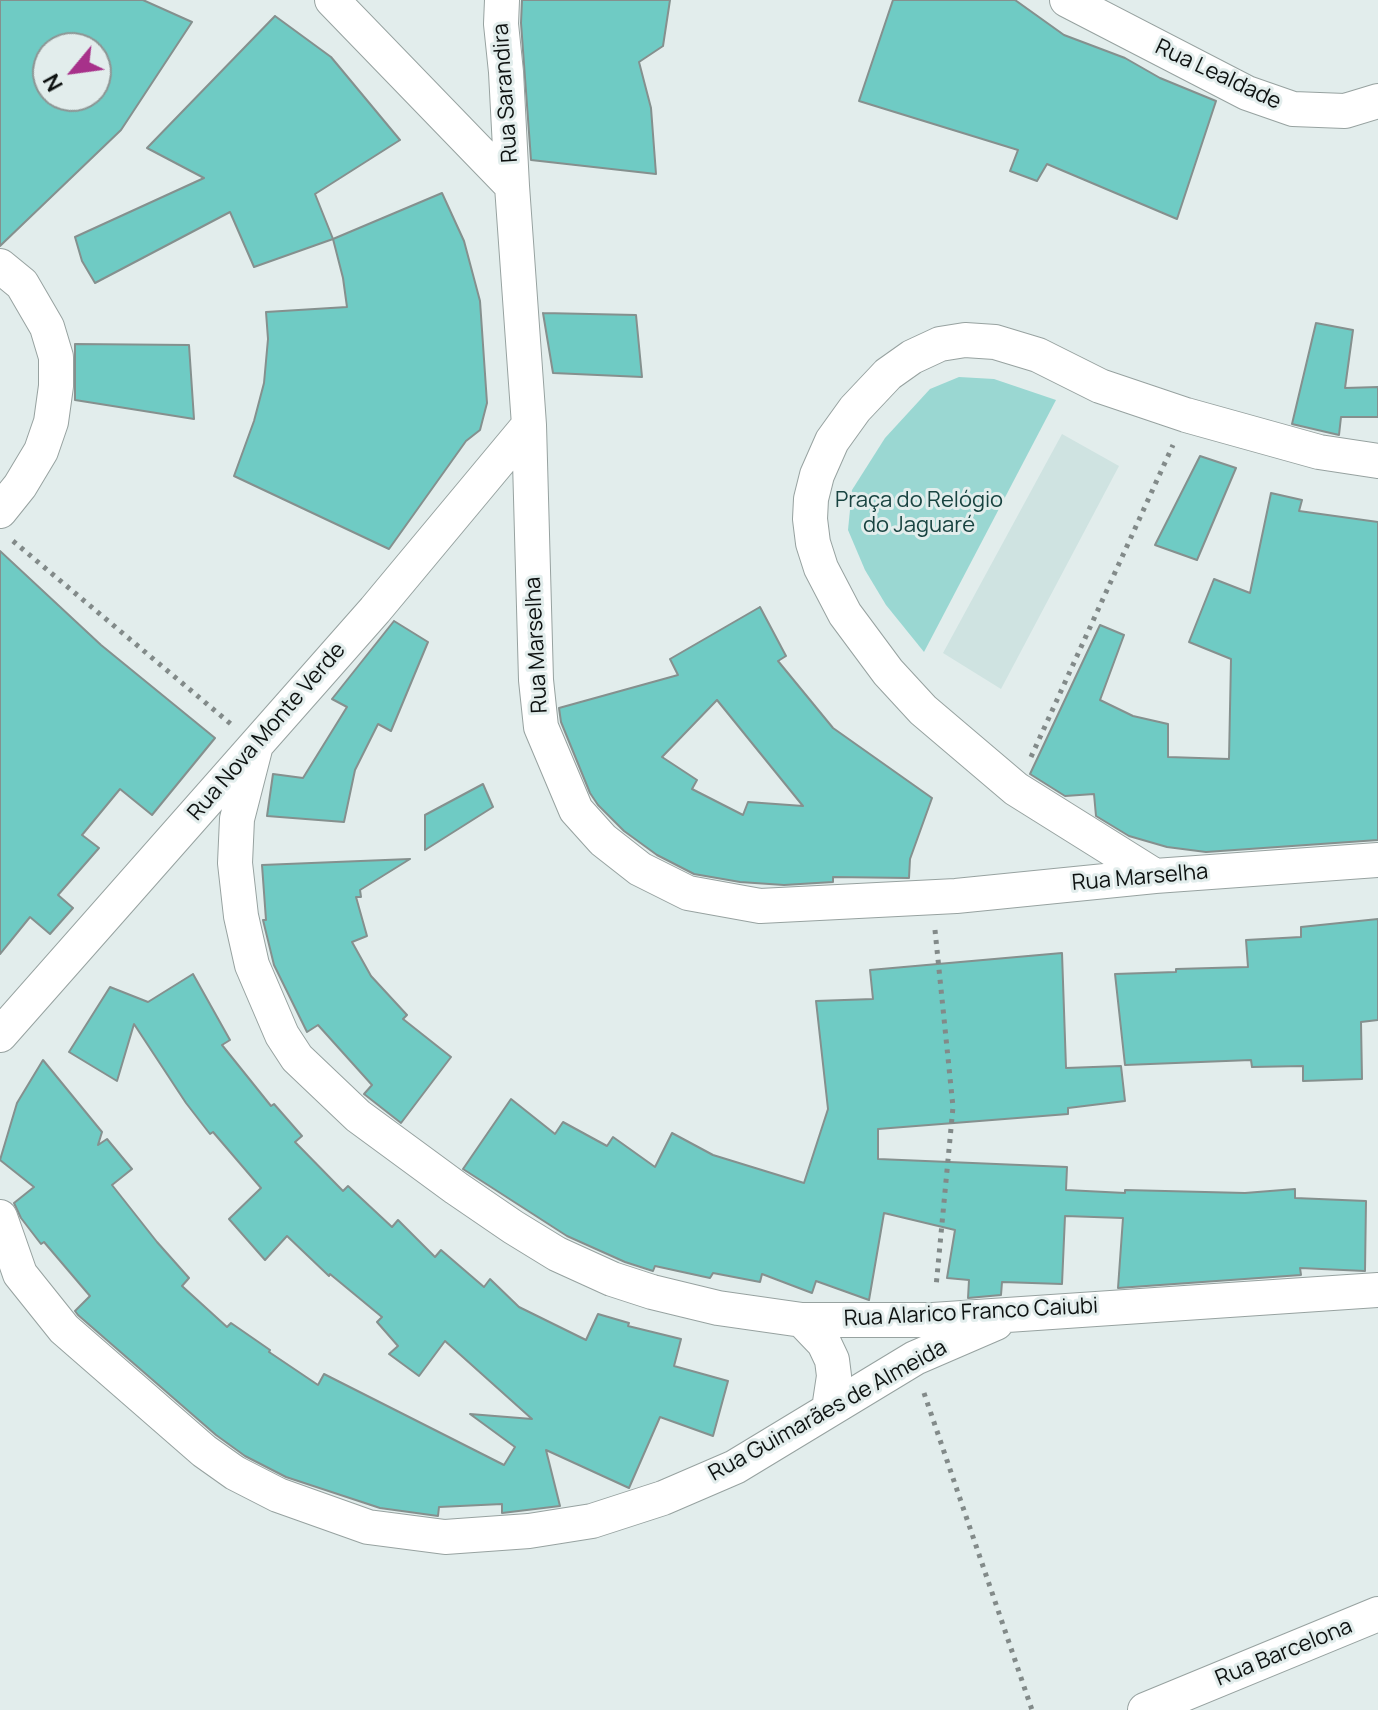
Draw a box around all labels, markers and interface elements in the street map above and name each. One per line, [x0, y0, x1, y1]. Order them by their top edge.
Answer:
street label: Rua Sarandira [488, 22, 524, 164]
north arrow [32, 32, 112, 112]
street label: Rua Lealdade [1151, 34, 1285, 116]
text: N [36, 68, 70, 97]
park label: Praça do Relógio do Jaguaré [835, 488, 1003, 540]
street label: Rua Marselha [520, 576, 554, 714]
street label: Rua Nova Monte Verde [183, 638, 351, 826]
street label: Rua Marselha [1071, 859, 1209, 897]
street label: Rua Alarico Franco Caiubi [843, 1293, 1099, 1333]
street label: Rua Guimarães de Almeida [704, 1335, 952, 1487]
street label: Rua Barcelona [1212, 1614, 1356, 1692]

